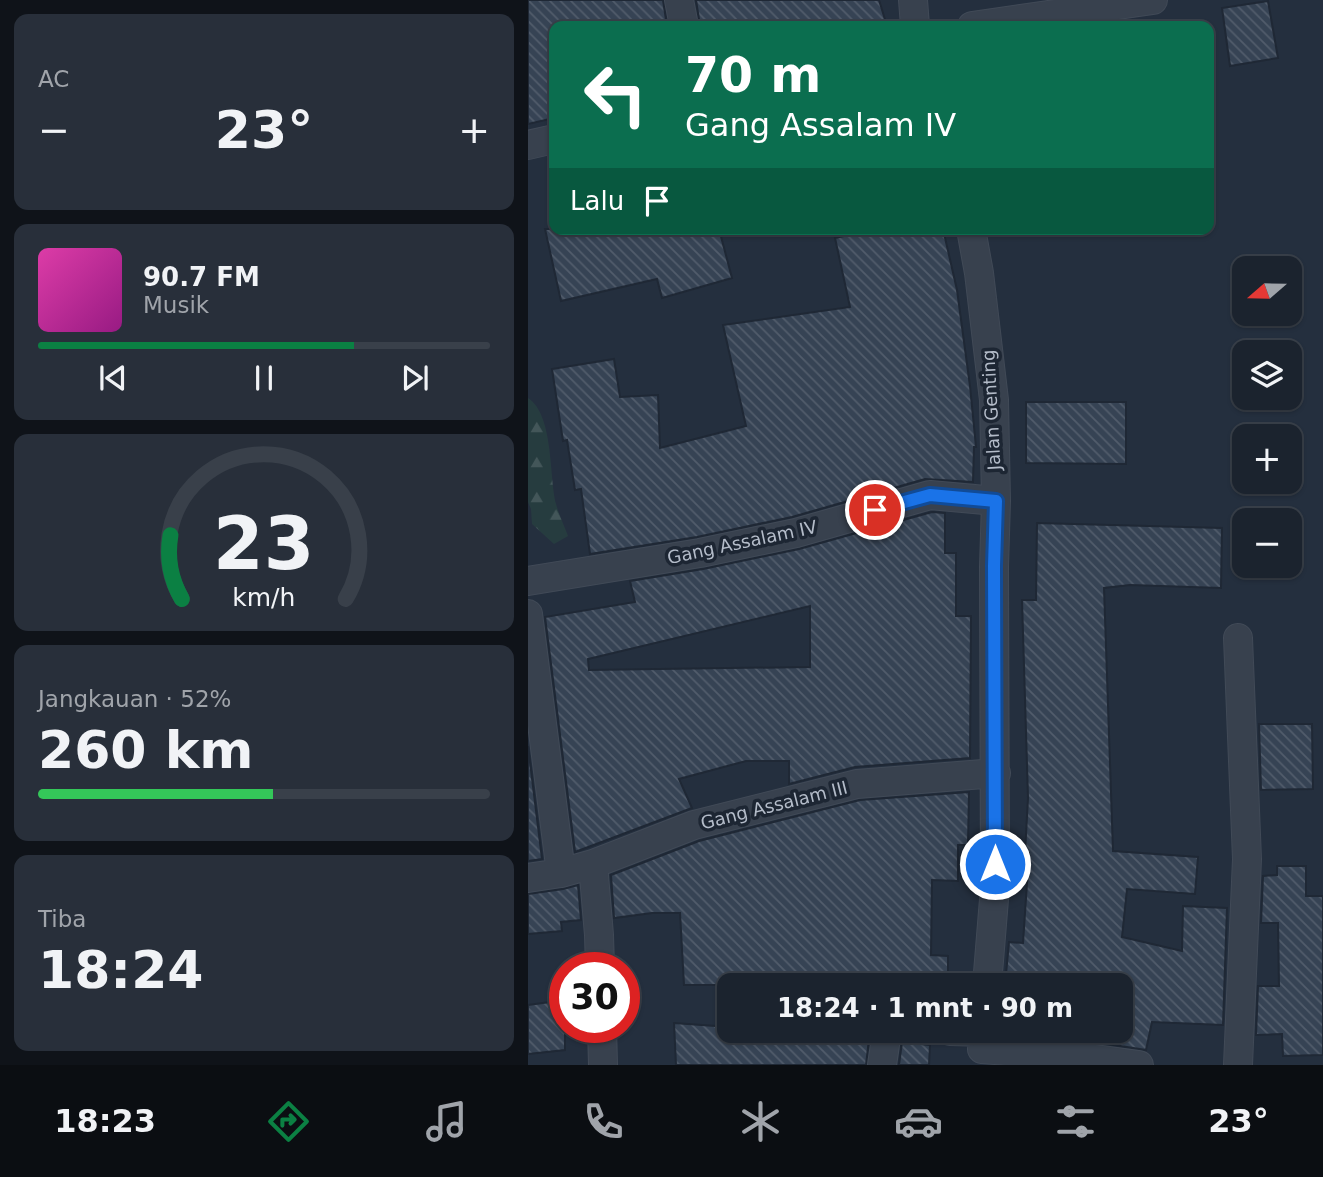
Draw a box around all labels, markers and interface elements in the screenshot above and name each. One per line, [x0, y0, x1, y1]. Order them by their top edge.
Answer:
text: 70 m [685, 47, 821, 104]
icon: left [570, 49, 661, 140]
text: AC [38, 66, 69, 92]
text: 23° [215, 100, 313, 160]
text: Gang Assalam IV [685, 106, 956, 144]
text: − [38, 108, 70, 152]
text: + [458, 108, 490, 152]
icon: arrive [638, 182, 676, 220]
text: Lalu [570, 186, 624, 216]
north arrow [1232, 256, 1302, 326]
map controls [1232, 256, 1302, 578]
text: 90.7 FM [143, 262, 260, 292]
text: Musik [143, 292, 209, 318]
button: layers [1232, 340, 1302, 410]
street label: Jalan Genting [977, 349, 1005, 472]
icon: previous [94, 359, 132, 397]
icon: pause [245, 359, 283, 397]
icon: next [396, 359, 434, 397]
button: + [1232, 424, 1302, 494]
pin [845, 480, 905, 540]
icon: arrive [856, 491, 894, 529]
text: 23 [213, 501, 315, 586]
button: − [1232, 508, 1302, 578]
street label: Gang Assalam IV [665, 516, 819, 568]
text: km/h [232, 582, 296, 611]
text: Jangkauan · 52% [38, 686, 231, 712]
text: 260 km [38, 720, 253, 780]
street label: Gang Assalam III [698, 777, 850, 833]
position arrow [958, 827, 1032, 901]
text: Tiba [38, 906, 86, 932]
text: 18:24 [38, 940, 204, 1000]
speed limit sign: 30 [549, 952, 640, 1043]
text: 18:24 · 1 mnt · 90 m [777, 993, 1073, 1023]
icon: directions [264, 1097, 313, 1146]
icon: music [422, 1097, 471, 1146]
icon: phone [579, 1097, 628, 1146]
icon: climate [736, 1097, 785, 1146]
icon: car [894, 1097, 943, 1146]
icon: filters [1051, 1097, 1100, 1146]
text: 18:23 [54, 1102, 156, 1140]
text: 23° [1208, 1102, 1269, 1140]

